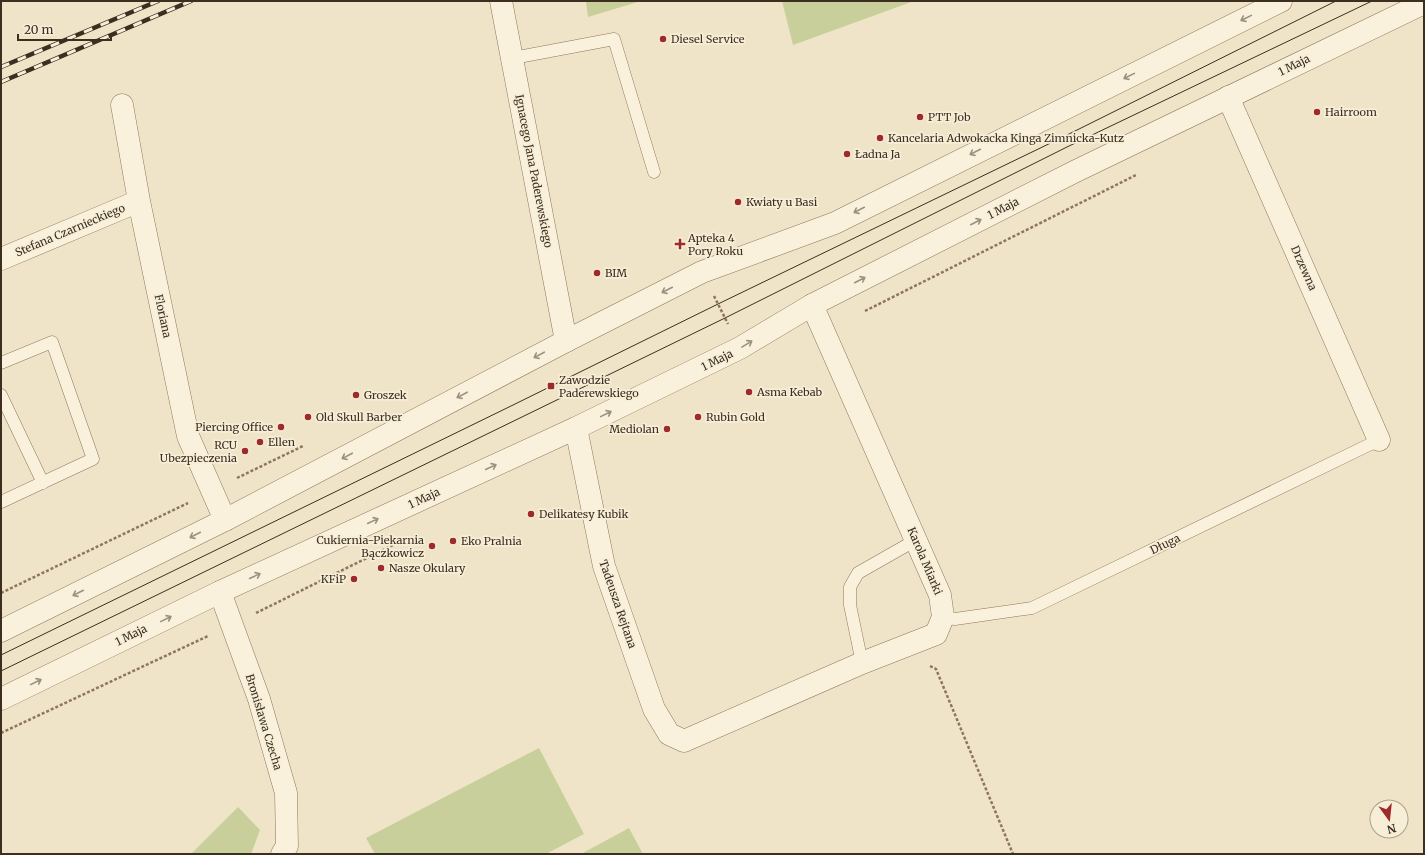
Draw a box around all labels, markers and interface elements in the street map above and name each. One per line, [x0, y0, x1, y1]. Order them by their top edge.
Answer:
one-way arrow [1240, 15, 1252, 22]
scale bar [18, 16, 111, 42]
text: 20 m [24, 22, 53, 37]
place label: Diesel Service [671, 32, 745, 46]
marker: Diesel Service [658, 34, 668, 44]
street label: 1 Maja [1276, 51, 1312, 79]
one-way arrow [1124, 73, 1136, 80]
street label: Ignacego Jana Paderewskiego [512, 93, 556, 249]
place label: Hairroom [1325, 105, 1377, 119]
marker: Hairroom [1312, 107, 1322, 117]
place label: PTT Job [928, 110, 971, 124]
marker: PTT Job [915, 112, 925, 122]
place label: Kancelaria Adwokacka Kinga Zimnicka-Kutz [888, 131, 1124, 145]
marker: Kancelaria Adwokacka Kinga Zimnicka-Kutz [875, 133, 885, 143]
place label: Ładna Ja [855, 147, 900, 161]
marker: Ładna Ja [842, 149, 852, 159]
one-way arrow [969, 149, 981, 156]
street label: 1 Maja [985, 194, 1021, 222]
place label: Kwiaty u Basi [746, 195, 818, 209]
marker: Kwiaty u Basi [733, 197, 743, 207]
street label: Stefana Czarnieckiego [13, 200, 127, 259]
one-way arrow [853, 207, 865, 215]
one-way arrow [970, 217, 982, 225]
place label: Apteka 4 Pory Roku [687, 231, 743, 258]
marker: Apteka 4 Pory Roku [675, 239, 685, 249]
street label: Drzewna [1288, 243, 1320, 293]
place label: BIM [605, 266, 627, 280]
marker: BIM [592, 268, 602, 278]
one-way arrow [854, 276, 866, 283]
one-way arrow [661, 287, 673, 294]
street label: Floriana [152, 293, 174, 339]
one-way arrow [741, 340, 752, 348]
street label: 1 Maja [699, 346, 735, 374]
one-way arrow [533, 352, 545, 360]
place label: Zawodzie Paderewskiego [559, 373, 639, 400]
marker: Zawodzie Paderewskiego [546, 381, 556, 391]
place label: Asma Kebab [756, 385, 822, 399]
marker: Asma Kebab [744, 387, 754, 397]
place label: Groszek [364, 388, 407, 402]
marker: Groszek [351, 390, 361, 400]
one-way arrow [457, 392, 469, 400]
place label: Old Skull Barber [316, 410, 402, 424]
one-way arrow [599, 410, 611, 417]
place label: Rubin Gold [706, 410, 765, 424]
marker: Old Skull Barber [303, 412, 313, 422]
marker: Rubin Gold [693, 412, 703, 422]
place label: Piercing Office [195, 420, 273, 434]
marker: Piercing Office [276, 422, 286, 432]
place label: Mediolan [609, 422, 660, 436]
marker: Mediolan [662, 424, 672, 434]
place label: Ellen [268, 435, 296, 449]
marker: Ellen [255, 437, 265, 447]
place label: RCU Ubezpieczenia [160, 438, 237, 465]
marker: RCU Ubezpieczenia [240, 446, 250, 456]
one-way arrow [341, 452, 353, 460]
one-way arrow [485, 462, 497, 470]
street label: 1 Maja [406, 485, 442, 511]
place label: Delikatesy Kubik [539, 507, 629, 521]
marker: Delikatesy Kubik [526, 509, 536, 519]
one-way arrow [367, 517, 379, 524]
street label: Karola Miarki [904, 525, 946, 597]
street label: Długa [1148, 531, 1182, 557]
one-way arrow [189, 532, 201, 539]
place label: Cukiernia-Piekarnia Bączkowicz [316, 533, 424, 560]
place label: Eko Pralnia [461, 534, 522, 548]
marker: Eko Pralnia [448, 536, 458, 546]
marker: Cukiernia-Piekarnia Bączkowicz [427, 541, 437, 551]
street label: Tadeusza Rejtana [596, 558, 640, 650]
place label: Nasze Okulary [389, 561, 466, 575]
marker: Nasze Okulary [376, 563, 386, 573]
one-way arrow [249, 572, 261, 579]
place label: KFiP [321, 572, 346, 586]
marker: KFiP [349, 574, 359, 584]
one-way arrow [72, 590, 84, 597]
one-way arrow [159, 614, 171, 622]
street label: 1 Maja [113, 621, 149, 649]
street label: Bronisława Czecha [243, 672, 285, 772]
one-way arrow [30, 677, 42, 685]
north arrow [1369, 799, 1409, 839]
text: N [1385, 821, 1398, 837]

